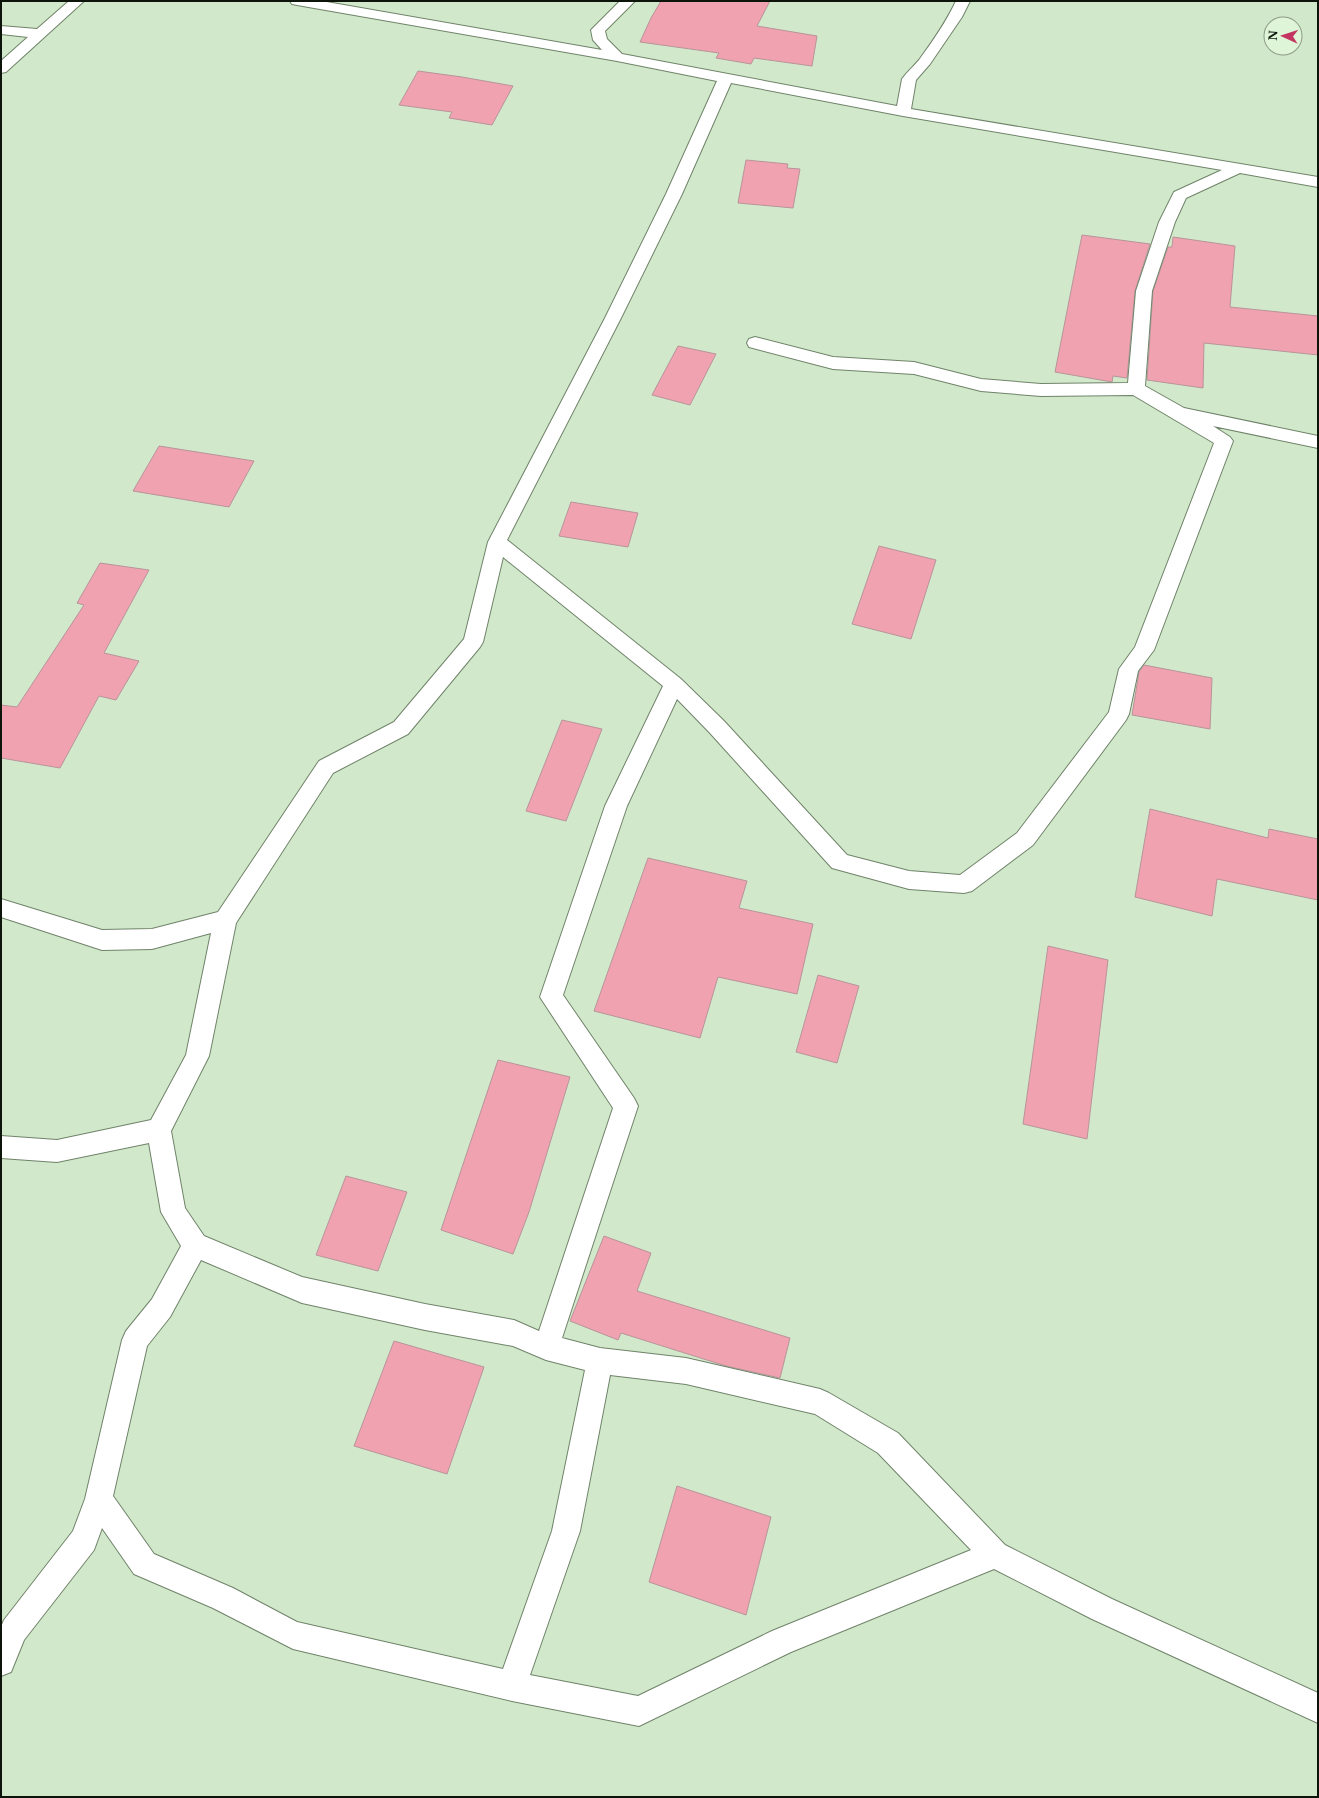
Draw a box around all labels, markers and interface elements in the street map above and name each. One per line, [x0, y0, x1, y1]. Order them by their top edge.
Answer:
north arrow [1263, 16, 1303, 56]
text: N [1266, 29, 1280, 41]

